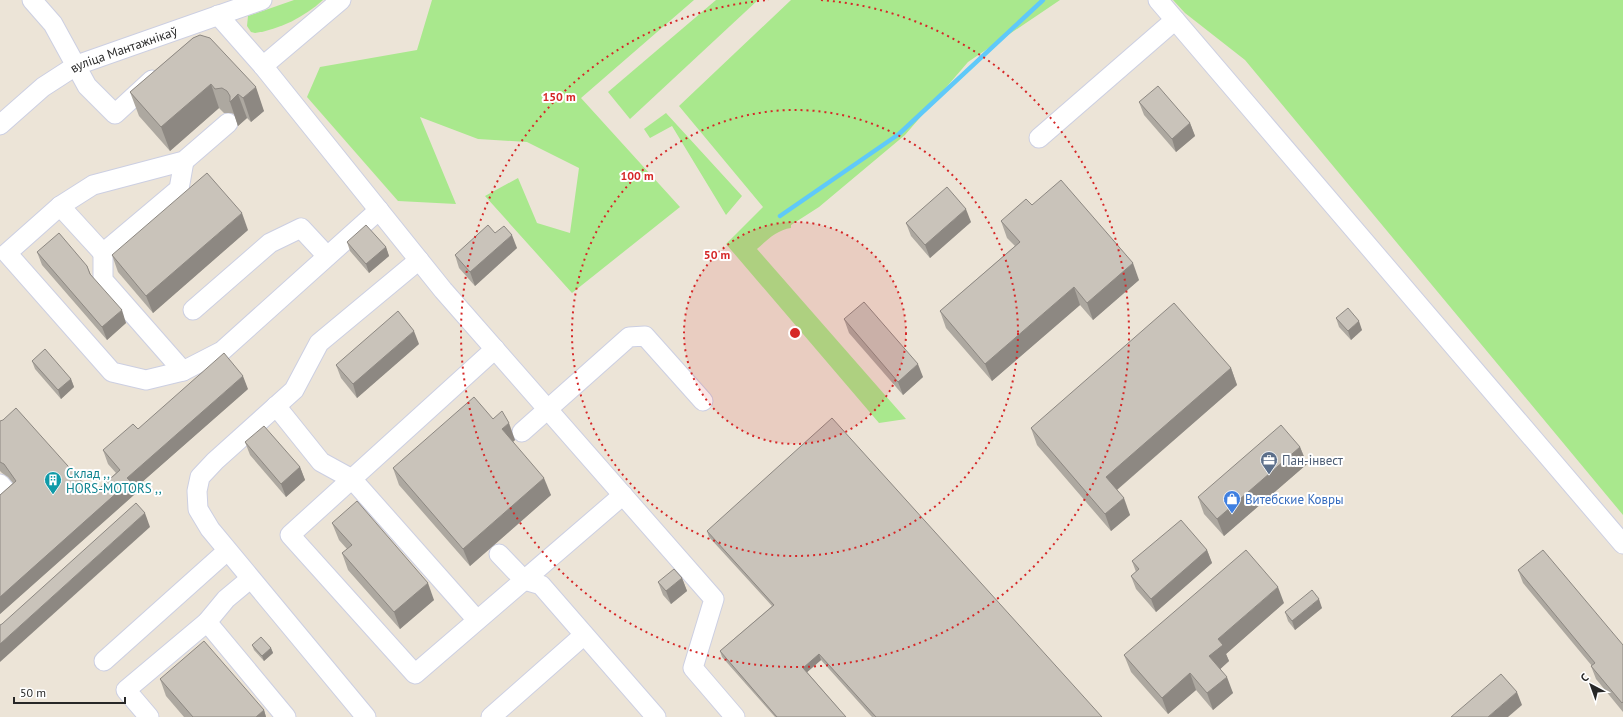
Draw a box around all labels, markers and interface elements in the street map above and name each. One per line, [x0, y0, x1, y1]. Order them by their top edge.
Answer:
street label: вуліца Мантажнікаў [67, 22, 180, 76]
text: 150 m [542, 89, 576, 104]
text: 100 m [620, 168, 654, 183]
text: 50 m [704, 247, 730, 262]
centre of rings [788, 326, 802, 340]
office icon: Пан-інвест [1259, 450, 1279, 475]
place label: Пан-інвест [1282, 452, 1344, 469]
place label: Склад ,, HORS-MOTORS ,, [66, 465, 162, 497]
building icon: Склад ,, HORS-MOTORS ,, [43, 470, 63, 495]
shop icon: Витебские Ковры [1222, 489, 1242, 514]
place label: Витебские Ковры [1245, 491, 1344, 508]
north arrow [1571, 665, 1611, 705]
text: С [1578, 670, 1591, 685]
scale bar [14, 679, 125, 705]
text: 50 m [20, 685, 46, 700]

